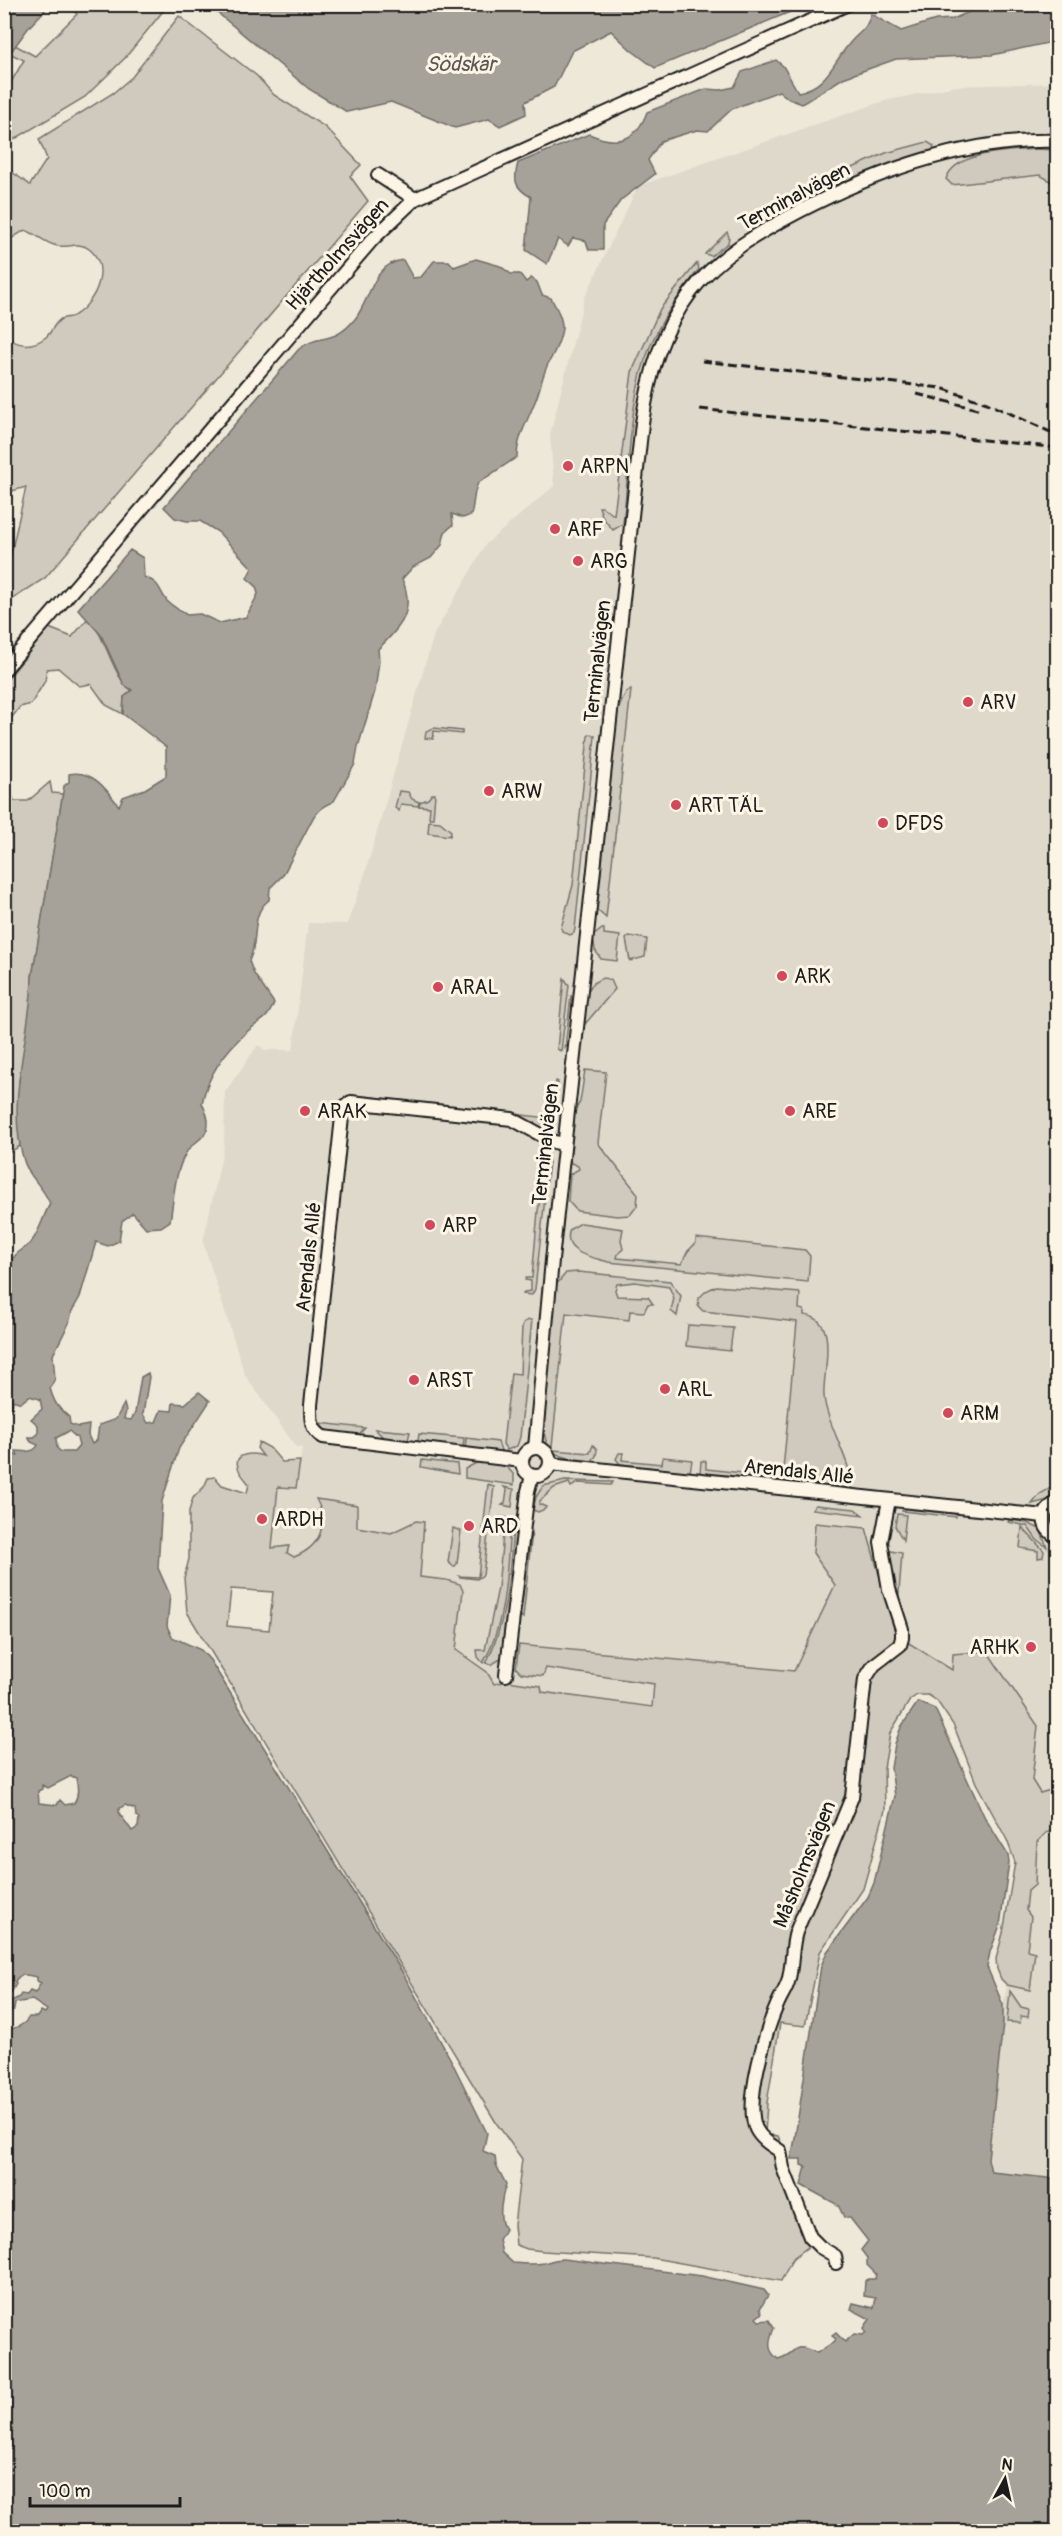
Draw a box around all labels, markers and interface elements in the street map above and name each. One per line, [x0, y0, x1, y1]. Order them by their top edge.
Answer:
water label: Södskär [426, 51, 498, 78]
street label: Terminalvägen [734, 157, 854, 236]
street label: Hjärtholmsvägen [280, 193, 394, 316]
place label: ARPN [580, 454, 629, 479]
marker: ARPN [561, 459, 575, 473]
place label: ARF [567, 517, 604, 542]
marker: ARF [548, 522, 562, 536]
place label: ARG [590, 549, 628, 574]
marker: ARG [571, 554, 585, 568]
street label: Terminalvägen [579, 599, 616, 723]
place label: ARV [980, 690, 1017, 715]
marker: ARV [961, 695, 975, 709]
place label: ARW [501, 779, 543, 804]
marker: ARW [482, 784, 496, 798]
place label: ART TÄL [688, 793, 764, 818]
marker: ART TÄL [669, 798, 683, 812]
place label: DFDS [895, 811, 944, 836]
marker: DFDS [876, 816, 890, 830]
place label: ARK [794, 964, 831, 989]
marker: ARK [775, 969, 789, 983]
place label: ARAL [450, 975, 499, 1000]
marker: ARAL [431, 980, 445, 994]
street label: Terminalvägen [527, 1082, 564, 1206]
place label: ARAK [317, 1099, 367, 1124]
place label: ARE [802, 1099, 837, 1124]
marker: ARAK [298, 1104, 312, 1118]
marker: ARE [783, 1104, 797, 1118]
street label: Arendals Allé [290, 1201, 327, 1313]
place label: ARP [442, 1213, 478, 1238]
marker: ARP [423, 1218, 437, 1232]
place label: ARST [426, 1368, 473, 1393]
marker: ARST [407, 1373, 421, 1387]
place label: ARL [677, 1377, 713, 1402]
marker: ARL [658, 1382, 672, 1396]
place label: ARM [960, 1401, 999, 1426]
marker: ARM [941, 1406, 955, 1420]
street label: Arendals Allé [743, 1453, 855, 1490]
place label: ARDH [274, 1507, 324, 1532]
marker: ARDH [255, 1512, 269, 1526]
place label: ARD [481, 1514, 518, 1539]
marker: ARD [462, 1519, 476, 1533]
place label: ARHK [970, 1635, 1019, 1660]
marker: ARHK [1024, 1640, 1038, 1654]
street label: Måsholmsvägen [768, 1797, 841, 1931]
north arrow [975, 2449, 1035, 2509]
text: N [1000, 2454, 1014, 2476]
scale bar [30, 2470, 180, 2508]
text: 100 m [39, 2480, 91, 2503]

